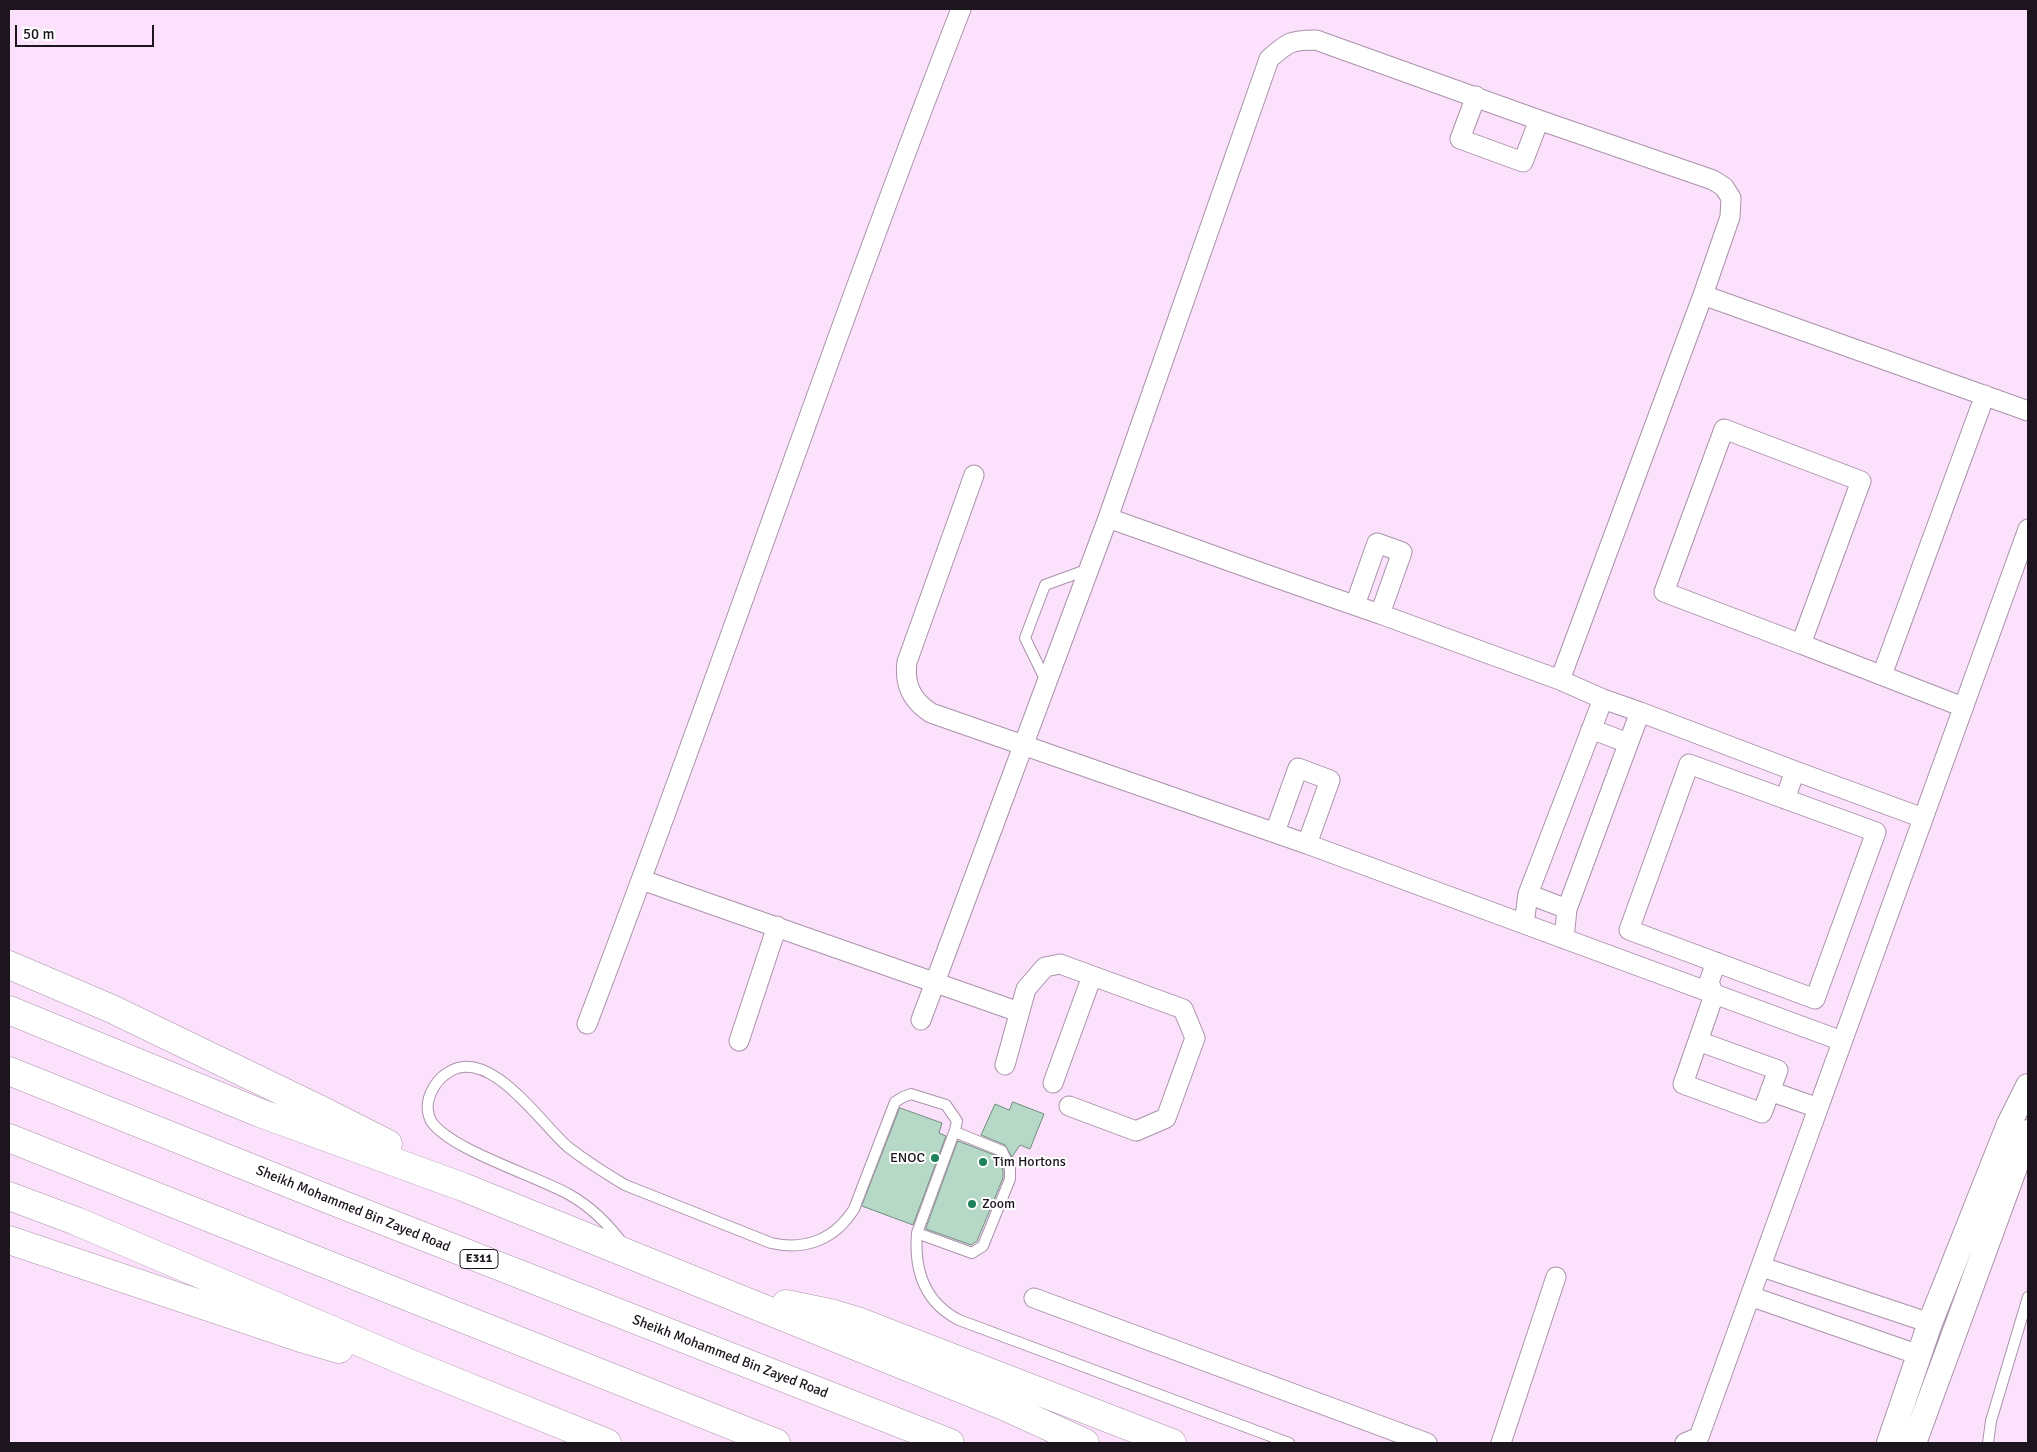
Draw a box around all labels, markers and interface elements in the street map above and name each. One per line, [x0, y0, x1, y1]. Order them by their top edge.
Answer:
scale bar [18, 15, 156, 47]
text: 50 m [23, 25, 54, 43]
place label: ENOC [890, 1150, 925, 1166]
marker: ENOC [929, 1152, 941, 1164]
place label: Tim Hortons [993, 1154, 1066, 1170]
marker: Tim Hortons [977, 1156, 989, 1168]
street label: Sheikh Mohammed Bin Zayed Road [253, 1162, 453, 1256]
place label: Zoom [982, 1196, 1015, 1212]
marker: Zoom [966, 1198, 978, 1210]
road number: E311 [460, 1250, 498, 1268]
street label: Sheikh Mohammed Bin Zayed Road [630, 1312, 830, 1402]

